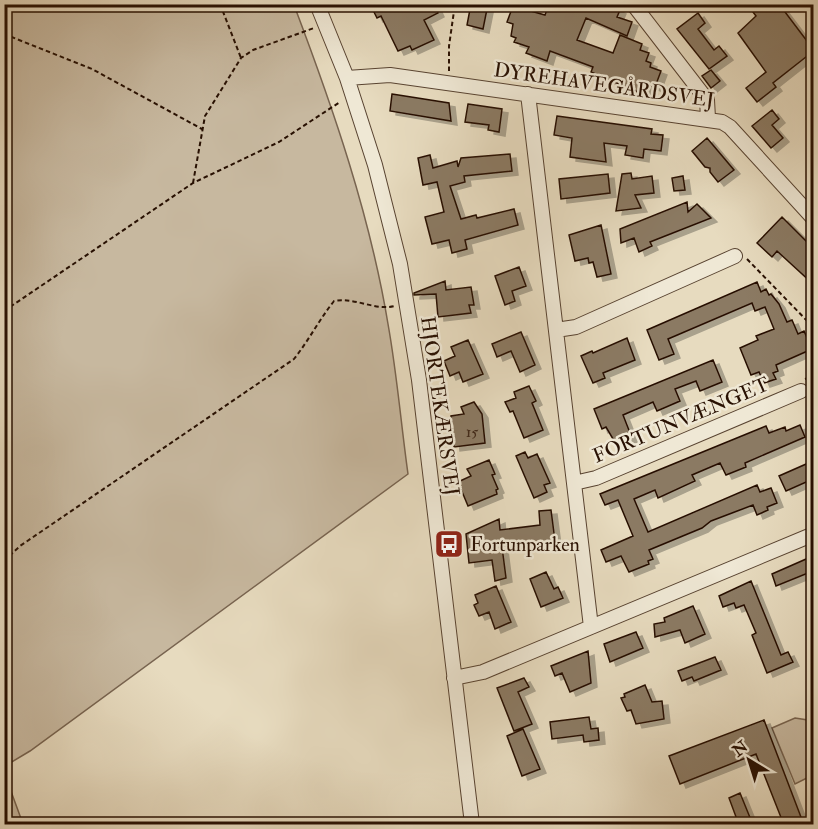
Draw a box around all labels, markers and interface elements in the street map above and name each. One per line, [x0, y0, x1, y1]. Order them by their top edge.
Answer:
street label: DYREHAVEGÅRDSVEJ [492, 57, 716, 113]
street label: HJORTEKÆRSVEJ [415, 315, 465, 497]
street label: FORTUNVÆNGET [589, 371, 773, 469]
house number: 15 [466, 422, 478, 442]
bus stop icon: Fortunparken [433, 528, 465, 560]
place label: Fortunparken [470, 532, 580, 558]
north arrow [719, 730, 779, 790]
text: N [728, 736, 753, 762]

